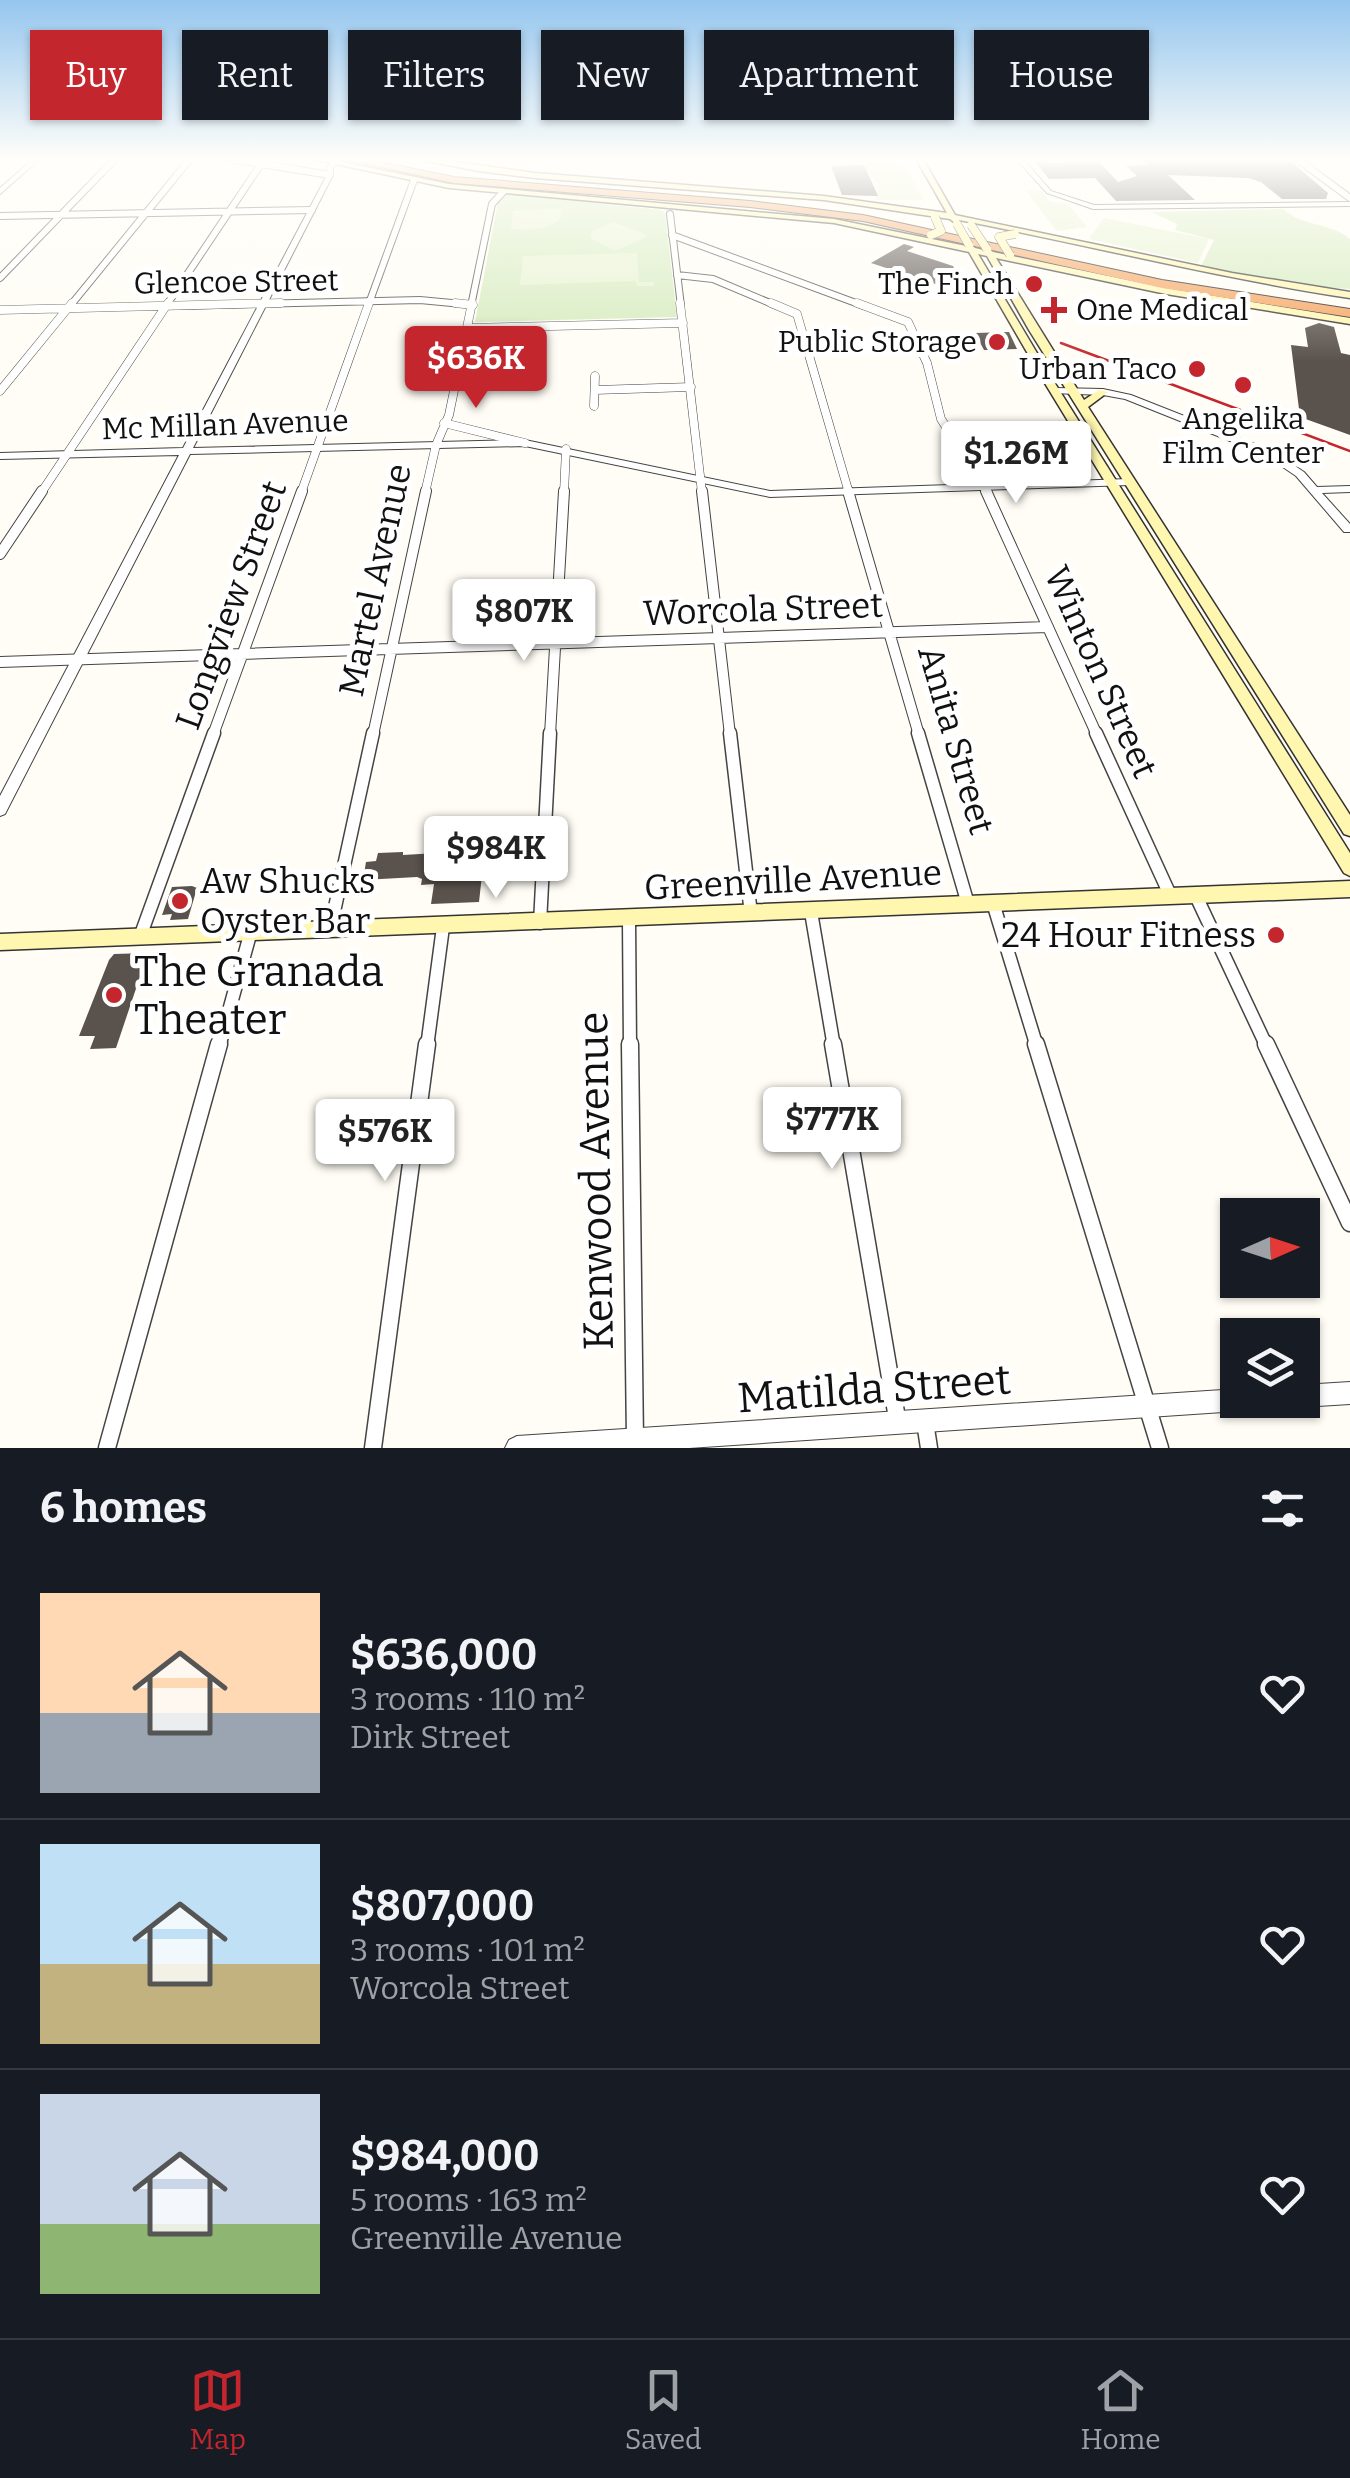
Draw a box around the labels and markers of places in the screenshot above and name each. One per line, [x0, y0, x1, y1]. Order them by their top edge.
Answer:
place label: The Finch [878, 266, 1014, 302]
marker: The Finch [1023, 273, 1045, 295]
place label: One Medical [1076, 292, 1249, 328]
marker: One Medical [1041, 297, 1067, 323]
place label: Public Storage [778, 324, 977, 360]
pin: $636K [406, 326, 546, 411]
marker: Public Storage [986, 331, 1008, 353]
place label: Urban Taco [1019, 351, 1177, 387]
marker: Urban Taco [1186, 358, 1208, 380]
marker: Angelika Film Center [1232, 374, 1254, 396]
place label: Angelika Film Center [1162, 401, 1324, 471]
pin: $1.26M [935, 421, 1097, 506]
pin: $807K [454, 579, 594, 664]
pin: $984K [426, 816, 566, 901]
place label: Aw Shucks Oyster Bar [200, 860, 375, 942]
marker: Aw Shucks Oyster Bar [169, 890, 191, 912]
place label: 24 Hour Fitness [1001, 914, 1256, 956]
marker: 24 Hour Fitness [1265, 924, 1287, 946]
place label: The Granada Theater [134, 947, 384, 1045]
marker: The Granada Theater [103, 984, 125, 1006]
pin: $777K [762, 1087, 902, 1172]
pin: $576K [315, 1099, 455, 1184]

